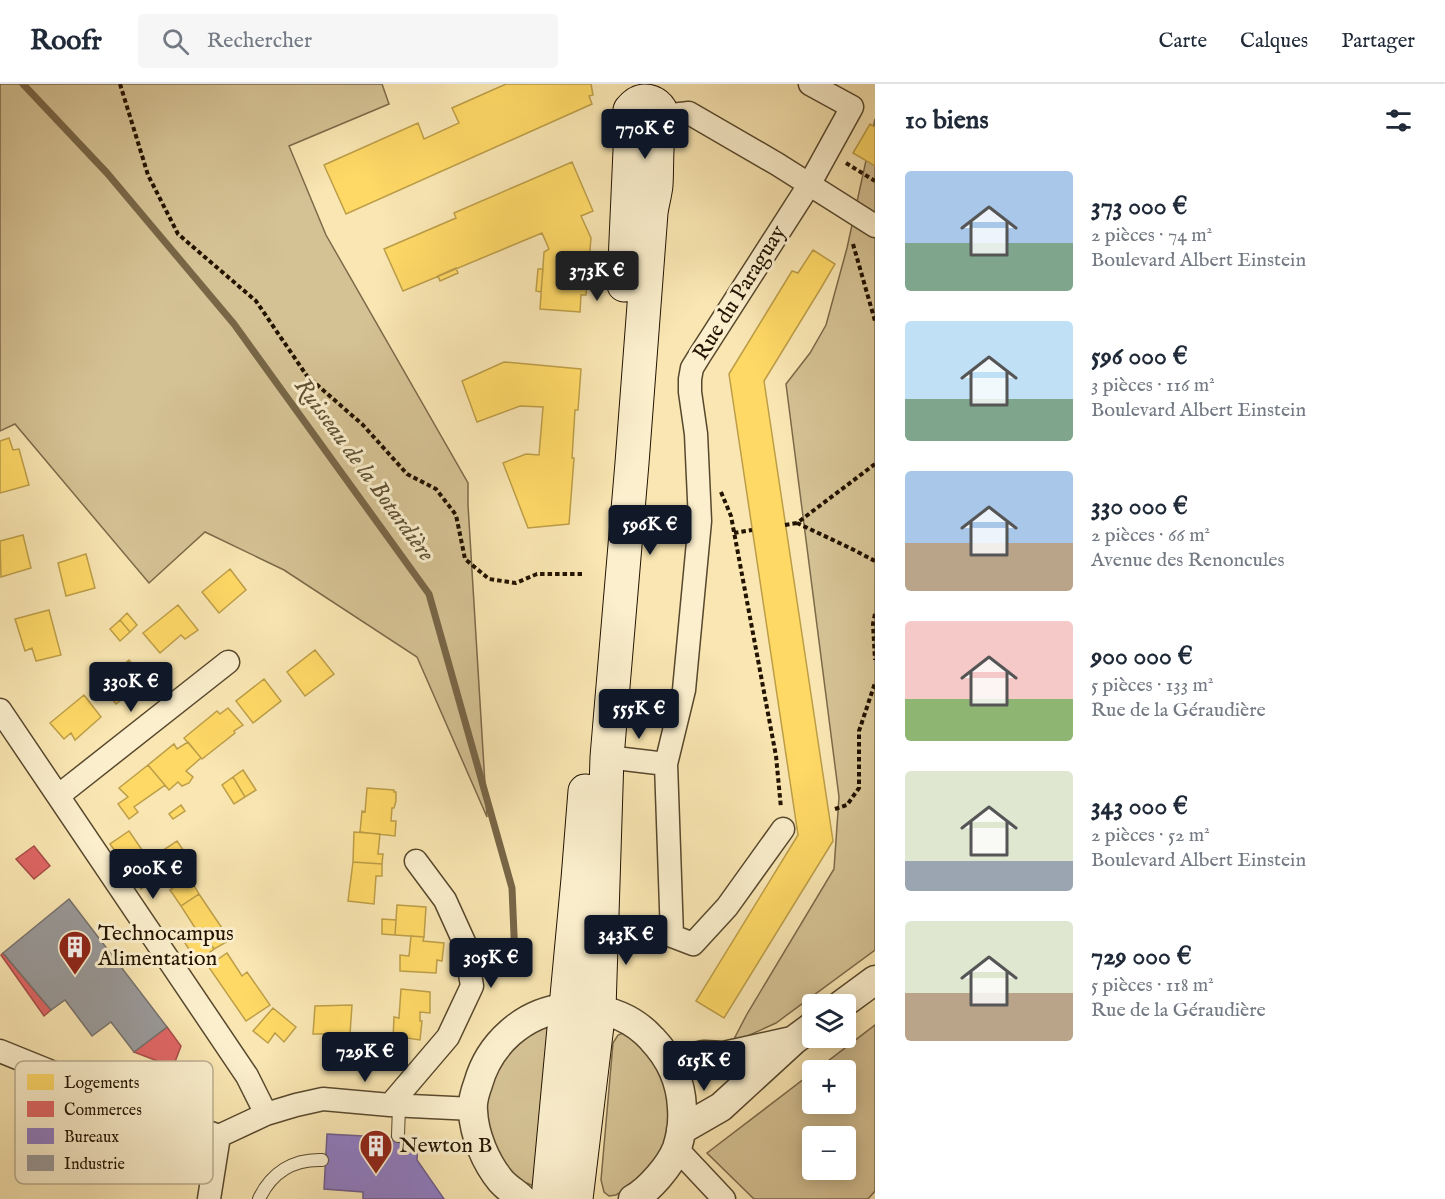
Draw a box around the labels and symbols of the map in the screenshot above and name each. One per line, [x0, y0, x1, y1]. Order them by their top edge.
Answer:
pin: 770K € [596, 109, 694, 160]
street label: Rue du Paraguay [687, 220, 793, 366]
pin: 373K € [548, 251, 646, 302]
water label: Ruisseau de la Botardière [287, 372, 441, 568]
pin: 596K € [601, 505, 699, 556]
pin: 330K € [82, 662, 180, 713]
pin: 555K € [590, 689, 688, 740]
pin: 900K € [104, 849, 202, 900]
pin: 343K € [577, 915, 675, 966]
place label: Technocampus Alimentation [97, 920, 234, 973]
building icon: Technocampus Alimentation [57, 929, 93, 976]
pin: 305K € [442, 938, 540, 989]
pin: 729K € [316, 1032, 414, 1083]
pin: 615K € [655, 1041, 753, 1092]
legend [15, 1061, 213, 1184]
text: Logements [64, 1074, 140, 1094]
text: Commerces [64, 1101, 142, 1121]
text: Bureaux [64, 1128, 119, 1148]
building icon: Newton B [358, 1128, 394, 1175]
place label: Newton B [399, 1132, 492, 1160]
text: Industrie [64, 1155, 125, 1175]

